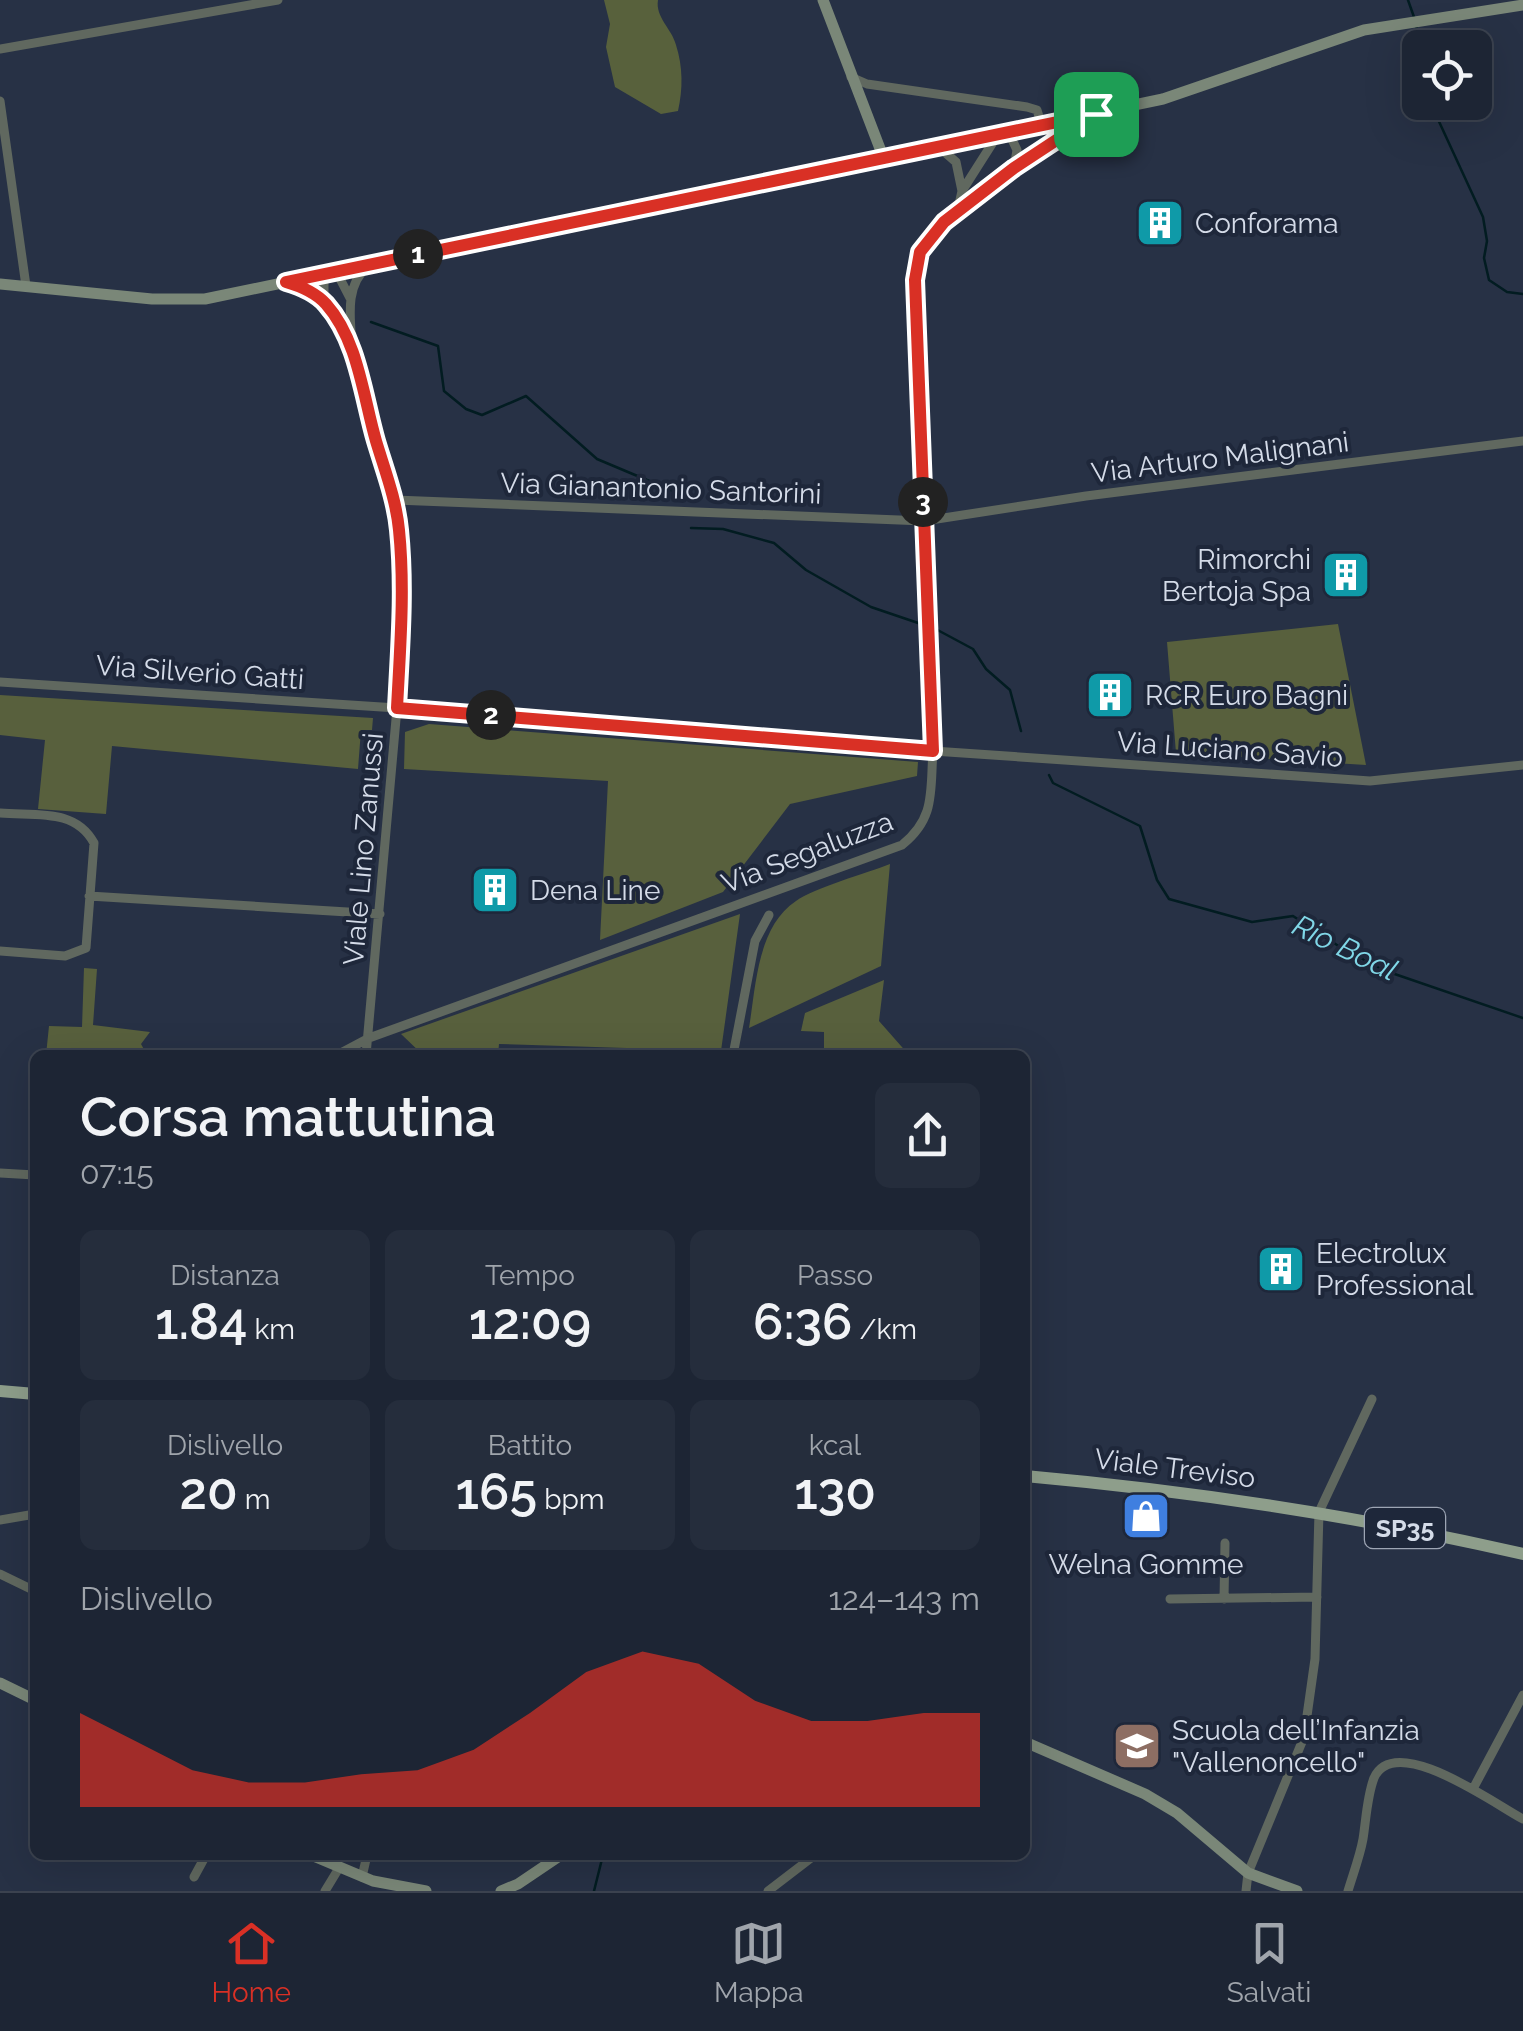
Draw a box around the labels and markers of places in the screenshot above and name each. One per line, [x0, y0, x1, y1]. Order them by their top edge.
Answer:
pin [1054, 72, 1139, 157]
building icon: Conforama [1134, 197, 1186, 249]
place label: Conforama [1195, 207, 1339, 240]
pin: 1 [393, 229, 443, 279]
pin: 3 [898, 477, 948, 527]
place label: Rimorchi Bertoja Spa [1162, 543, 1311, 608]
building icon: Rimorchi Bertoja Spa [1320, 549, 1372, 601]
building icon: RCR Euro Bagni [1084, 669, 1136, 721]
place label: RCR Euro Bagni [1145, 679, 1348, 712]
pin: 2 [466, 690, 516, 740]
building icon: Dena Line [469, 864, 521, 916]
place label: Dena Line [530, 874, 660, 907]
place label: Electrolux Professional [1316, 1237, 1474, 1302]
building icon: Electrolux Professional [1255, 1243, 1307, 1295]
shop icon: Welna Gomme [1120, 1490, 1172, 1542]
place label: Welna Gomme [1049, 1548, 1243, 1581]
place label: Scuola dell’Infanzia "Vallenoncello" [1172, 1714, 1420, 1779]
school or university icon: Scuola dell’Infanzia "Vallenoncello" [1111, 1720, 1163, 1772]

